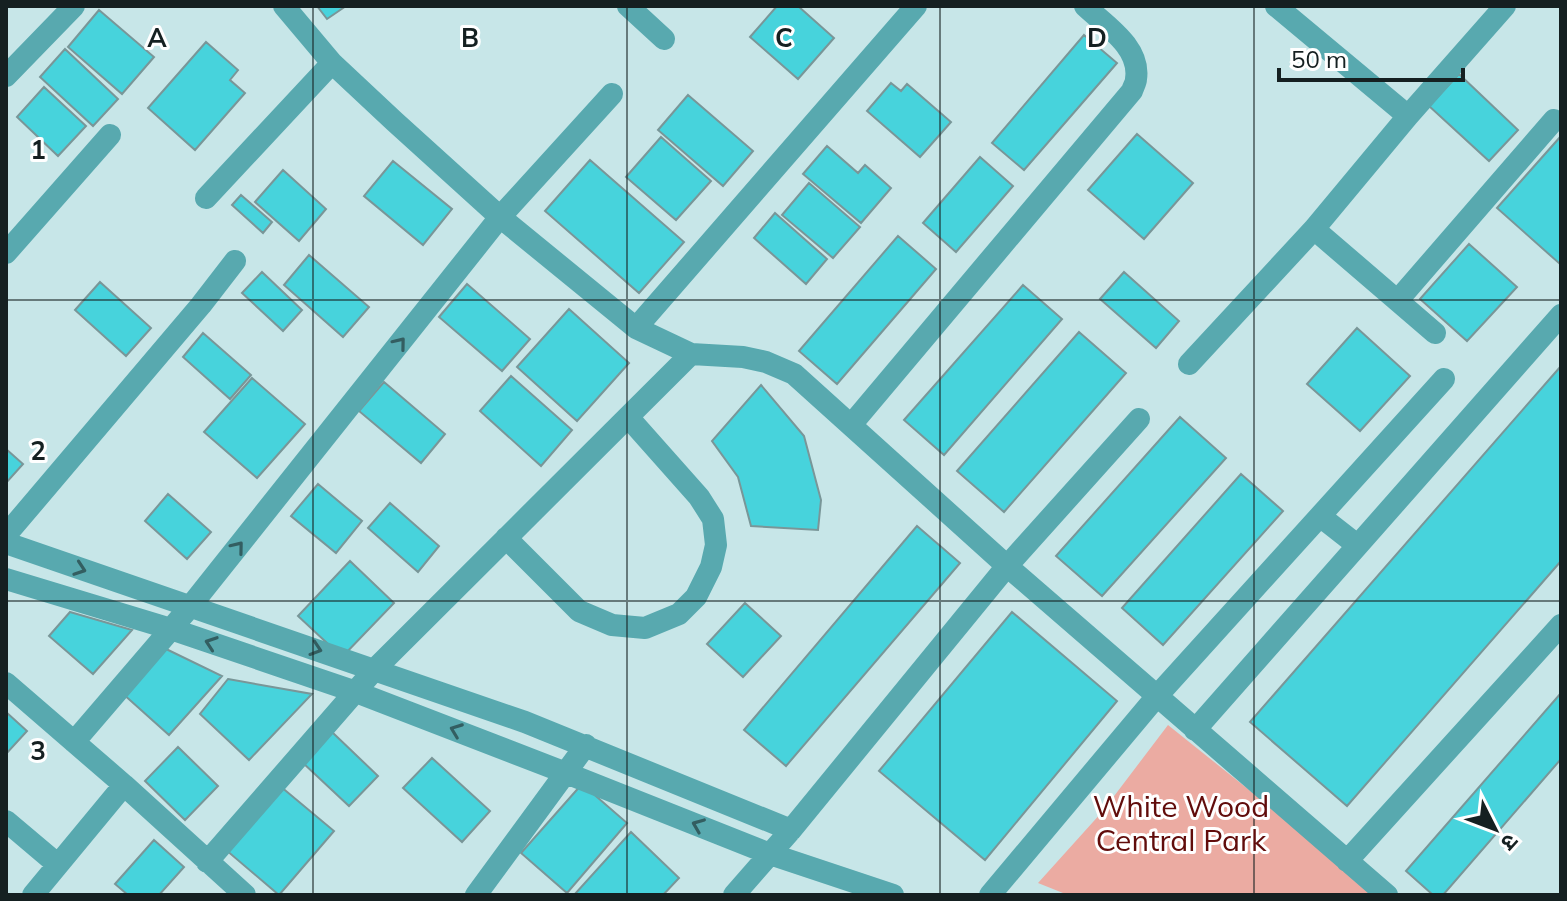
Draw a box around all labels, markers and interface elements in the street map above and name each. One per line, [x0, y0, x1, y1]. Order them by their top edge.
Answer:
text: A [147, 21, 167, 54]
text: B [461, 21, 479, 54]
text: C [775, 21, 793, 54]
text: D [1087, 21, 1107, 54]
scale bar [1279, 32, 1463, 82]
text: 50 m [1291, 44, 1347, 74]
text: 1 [30, 133, 46, 166]
one-way arrow [390, 338, 405, 352]
text: 2 [30, 434, 46, 467]
one-way arrow [228, 542, 243, 556]
one-way arrow [72, 559, 86, 576]
one-way arrow [205, 636, 219, 652]
one-way arrow [309, 640, 323, 656]
one-way arrow [450, 723, 464, 740]
text: 3 [30, 734, 46, 767]
park label: White Wood Central Park [1093, 787, 1269, 859]
north arrow [1455, 789, 1535, 869]
one-way arrow [692, 818, 706, 835]
text: उ [1494, 828, 1525, 857]

